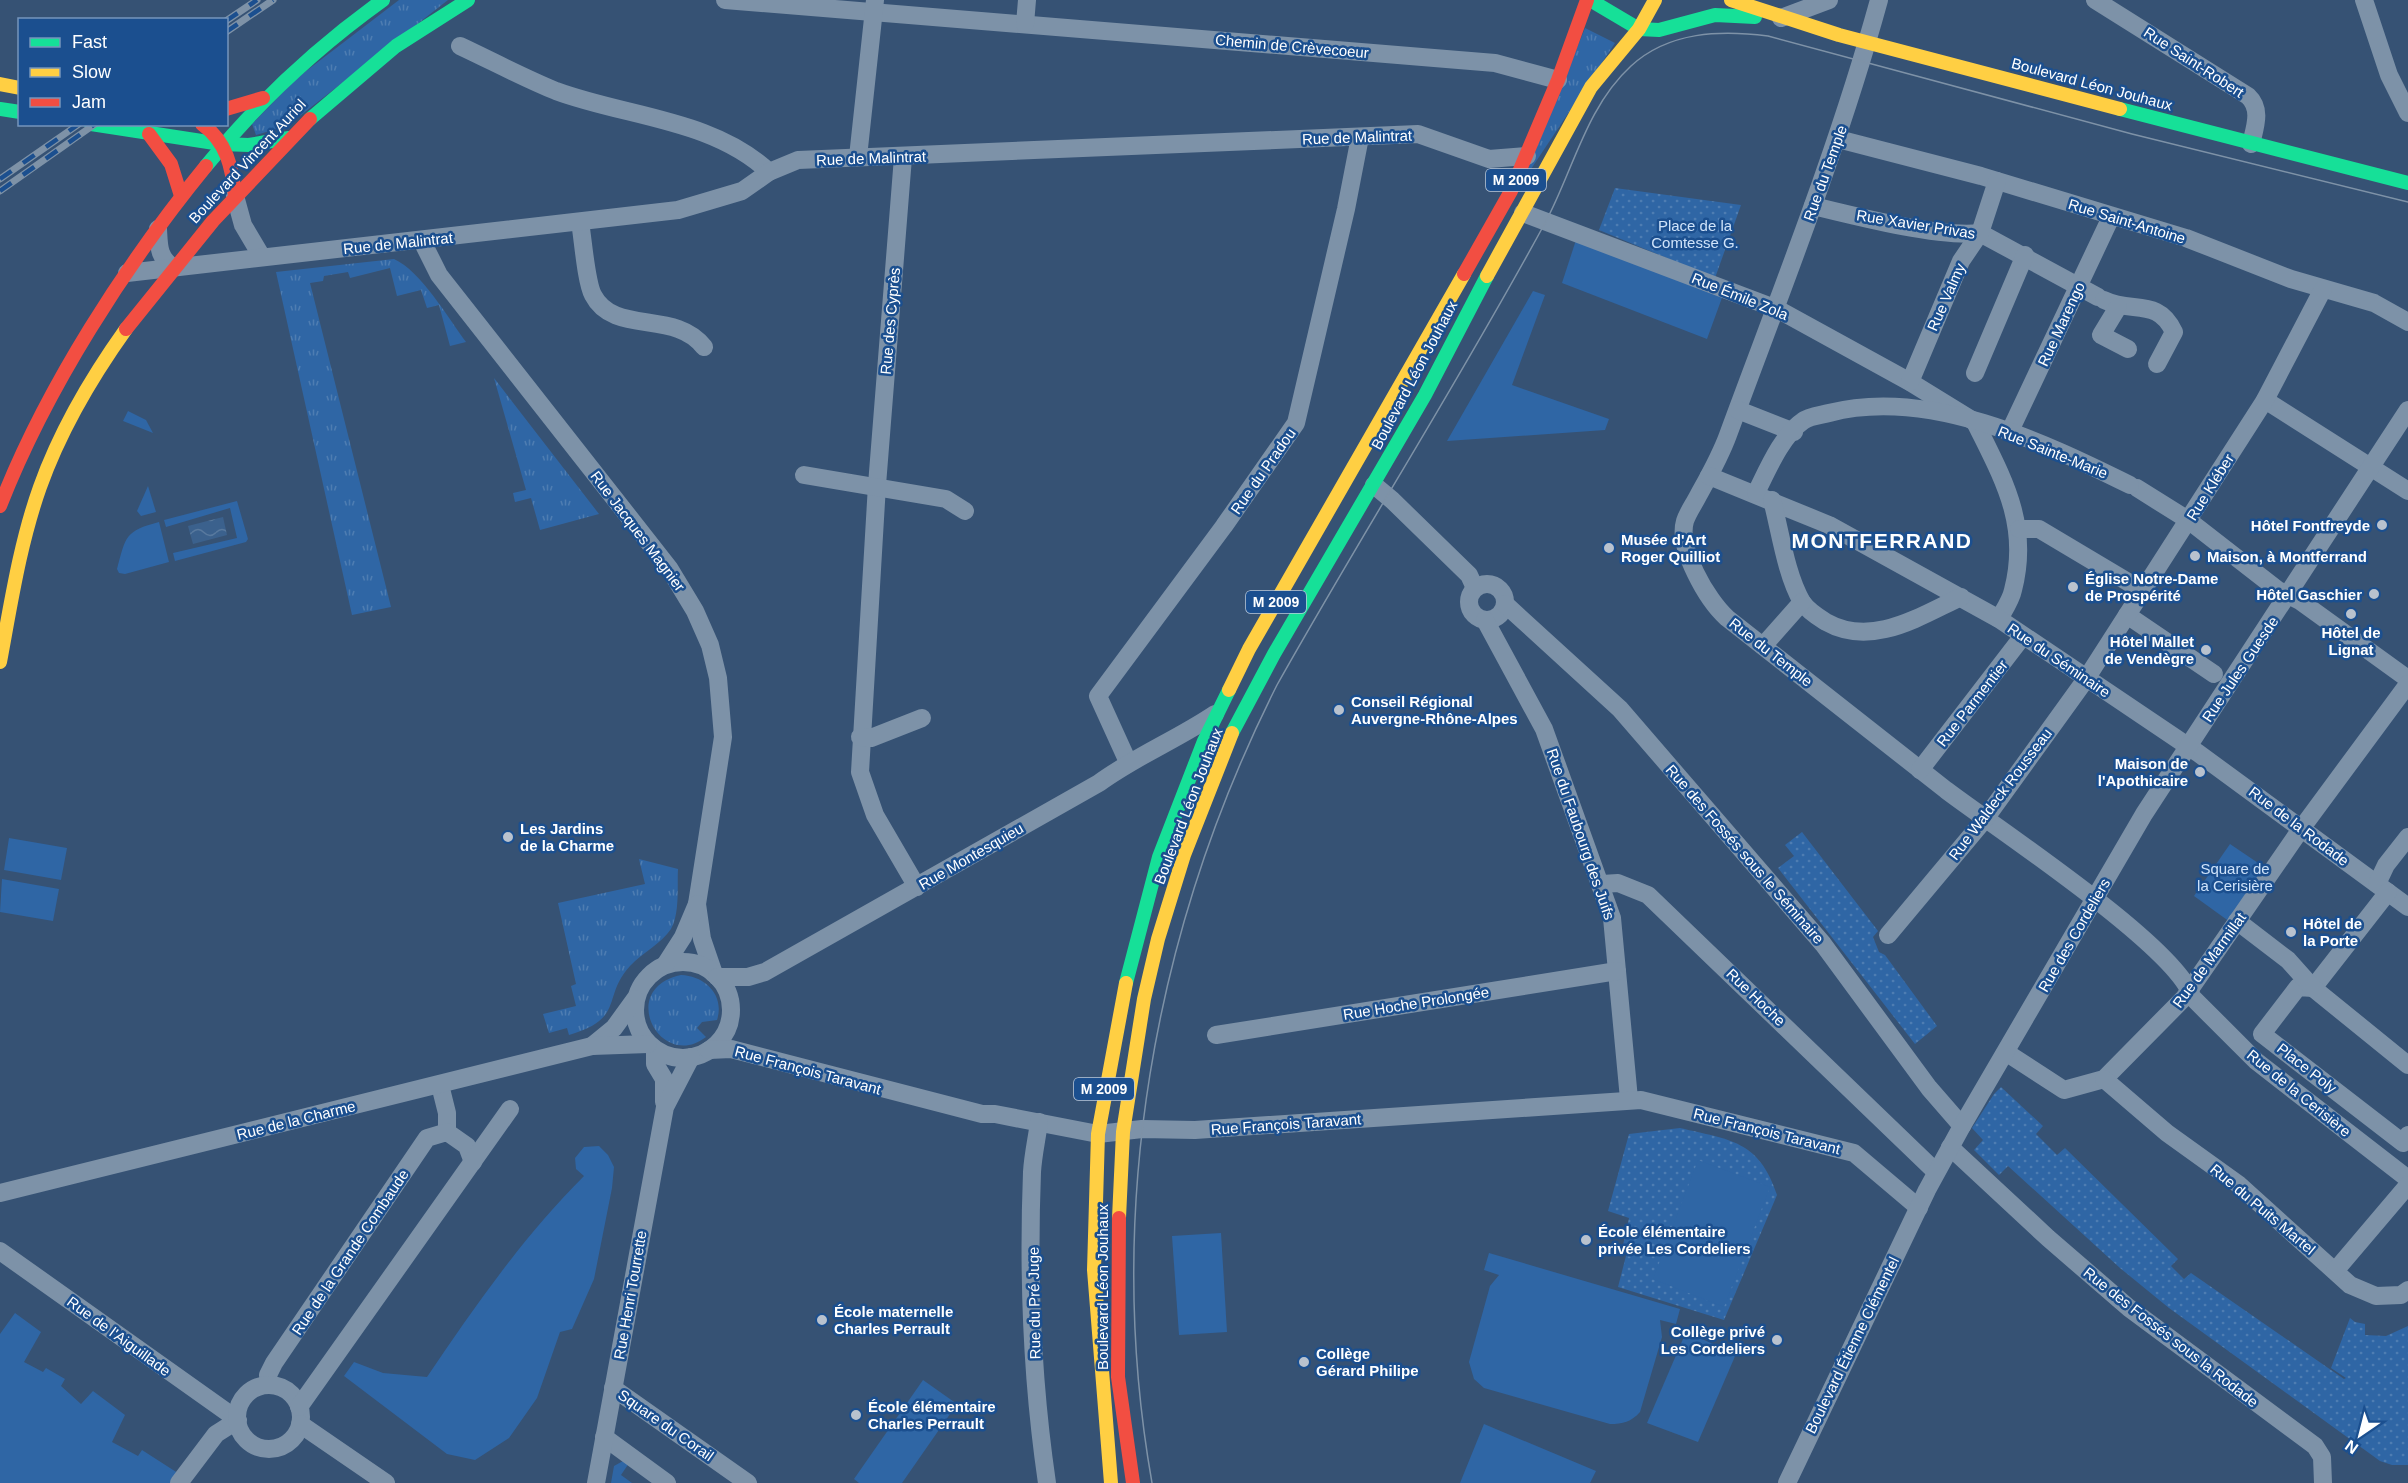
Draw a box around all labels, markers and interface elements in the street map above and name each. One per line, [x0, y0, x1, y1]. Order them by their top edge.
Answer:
legend [18, 18, 228, 126]
street label: Rue Saint-Robert [2141, 23, 2248, 101]
street label: Chemin de Crèvecoeur [1214, 31, 1370, 61]
text: Fast [72, 32, 107, 52]
street label: Boulevard Léon Jouhaux [2010, 54, 2175, 114]
text: Slow [72, 62, 112, 82]
text: Jam [72, 92, 106, 112]
street label: Boulevard Vincent Auriol [185, 96, 309, 226]
street label: Rue du Temple [1800, 123, 1850, 223]
street label: Rue de Malintrat [1302, 127, 1413, 147]
street label: Rue de Malintrat [816, 148, 927, 168]
road number: M 2009 [1486, 169, 1546, 191]
street label: Rue Saint-Antoine [2066, 195, 2188, 247]
street label: Rue Xavier Privas [1855, 206, 1977, 242]
park label: Place de la Comtesse G. [1651, 217, 1739, 251]
street label: Rue de Malintrat [342, 229, 454, 257]
street label: Rue Valmy [1924, 260, 1969, 333]
street label: Rue des Cyprès [877, 267, 903, 375]
street label: Rue Émile Zola [1689, 269, 1791, 323]
street label: Rue Marengo [2034, 279, 2088, 369]
street label: Boulevard Léon Jouhaux [1368, 297, 1461, 452]
street label: Rue Sainte-Marie [1996, 422, 2110, 482]
street label: Rue du Pradou [1227, 425, 1299, 517]
street label: Rue Kléber [2183, 451, 2237, 523]
street label: Rue Jacques Magnier [587, 468, 689, 594]
place label: Hôtel Fontfreyde [2251, 517, 2370, 534]
marker: Hôtel Fontfreyde [2375, 518, 2389, 532]
district label: MONTFERRAND [1792, 529, 1972, 552]
place label: Musée d'Art Roger Quilliot [1621, 531, 1720, 565]
marker: Musée d'Art Roger Quilliot [1602, 541, 1616, 555]
place label: Maison, à Montferrand [2207, 548, 2367, 565]
marker: Maison, à Montferrand [2188, 549, 2202, 563]
place label: Église Notre-Dame de Prospérité [2085, 570, 2218, 604]
marker: Église Notre-Dame de Prospérité [2066, 580, 2080, 594]
place label: Hôtel Gaschier [2256, 586, 2362, 603]
marker: Hôtel Gaschier [2367, 587, 2381, 601]
road number: M 2009 [1246, 591, 1306, 613]
marker: Hôtel de Lignat [2344, 607, 2358, 621]
street label: Rue Jules Guesde [2198, 613, 2282, 725]
street label: Rue du Temple [1726, 614, 1816, 690]
street label: Rue du Séminaire [2004, 619, 2114, 701]
place label: Hôtel de Lignat [2321, 624, 2381, 658]
place label: Hôtel Mallet de Vendègre [2105, 633, 2194, 667]
marker: Hôtel Mallet de Vendègre [2199, 643, 2213, 657]
street label: Rue Parmentier [1933, 656, 2011, 750]
place label: Conseil Régional Auvergne-Rhône-Alpes [1351, 693, 1518, 727]
marker: Conseil Régional Auvergne-Rhône-Alpes [1332, 703, 1346, 717]
street label: Boulevard Léon Jouhaux [1150, 725, 1226, 887]
street label: Rue Waldeck Rousseau [1945, 725, 2055, 863]
street label: Rue du Faubourg des Juifs [1544, 746, 1618, 922]
place label: Maison de l'Apothicaire [2098, 755, 2188, 789]
street label: Rue des Fossés sous le Séminaire [1663, 761, 1827, 947]
marker: Maison de l'Apothicaire [2193, 765, 2207, 779]
street label: Rue de la Rodade [2246, 783, 2352, 869]
street label: Rue Montesquieu [916, 819, 1026, 893]
place label: Les Jardins de la Charme [520, 820, 614, 854]
marker: Les Jardins de la Charme [501, 830, 515, 844]
park label: Square de la Cerisière [2197, 860, 2273, 894]
street label: Rue des Cordeliers [2035, 875, 2113, 995]
street label: Rue de Marmillat [2169, 908, 2250, 1011]
place label: Hôtel de la Porte [2303, 915, 2362, 949]
marker: Hôtel de la Porte [2284, 925, 2298, 939]
street label: Rue Hoche [1723, 965, 1789, 1029]
street label: Rue Hoche Prolongée [1342, 983, 1490, 1023]
street label: Place Poly [2274, 1039, 2341, 1097]
street label: Rue François Taravant [733, 1042, 884, 1098]
street label: Rue de la Cerisière [2244, 1046, 2354, 1140]
road number: M 2009 [1074, 1078, 1134, 1100]
street label: Rue de la Charme [235, 1097, 357, 1143]
street label: Rue François Taravant [1692, 1105, 1843, 1158]
street label: Rue François Taravant [1210, 1110, 1363, 1138]
street label: Rue du Puits Martel [2207, 1160, 2319, 1258]
street label: Rue de la Grande Combaude [288, 1166, 412, 1338]
street label: Boulevard Léon Jouhaux [1094, 1204, 1111, 1370]
place label: École élémentaire privée Les Cordeliers [1598, 1223, 1751, 1257]
street label: Rue Henri Tourrette [610, 1229, 650, 1361]
marker: École élémentaire privée Les Cordeliers [1579, 1233, 1593, 1247]
street label: Rue du Pré Juge [1025, 1247, 1043, 1359]
street label: Boulevard Étienne Clémentel [1802, 1254, 1902, 1436]
street label: Rue des Fossés sous la Rodade [2080, 1264, 2262, 1410]
street label: Rue de l'Aiguillade [64, 1293, 174, 1379]
place label: École maternelle Charles Perrault [834, 1303, 953, 1337]
marker: École maternelle Charles Perrault [815, 1313, 829, 1327]
place label: Collège privé Les Cordeliers [1661, 1323, 1765, 1357]
marker: Collège privé Les Cordeliers [1770, 1333, 1784, 1347]
place label: Collège Gérard Philipe [1316, 1345, 1419, 1379]
marker: Collège Gérard Philipe [1297, 1355, 1311, 1369]
street label: Square du Corail [615, 1386, 717, 1464]
place label: École élémentaire Charles Perrault [868, 1398, 996, 1432]
north arrow [2330, 1405, 2390, 1465]
marker: École élémentaire Charles Perrault [849, 1408, 863, 1422]
text: N [2342, 1437, 2361, 1457]

